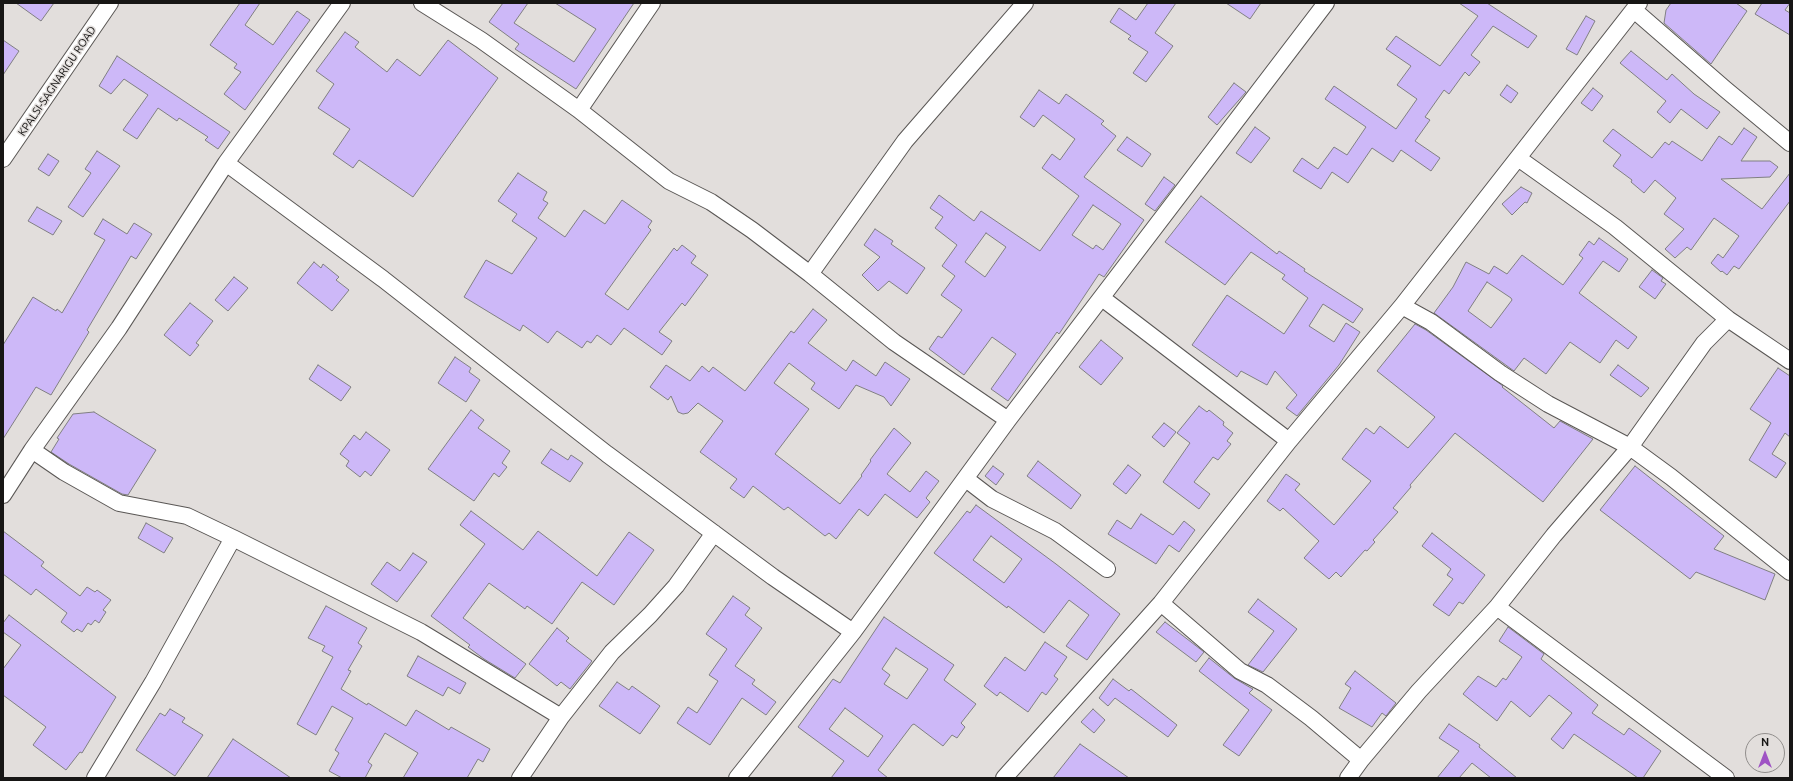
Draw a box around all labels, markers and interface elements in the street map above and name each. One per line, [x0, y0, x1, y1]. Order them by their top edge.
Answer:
street label: KPALSI-SAGNARIGU ROAD [15, 24, 99, 138]
north arrow [1745, 733, 1785, 773]
text: N [1761, 736, 1769, 748]

